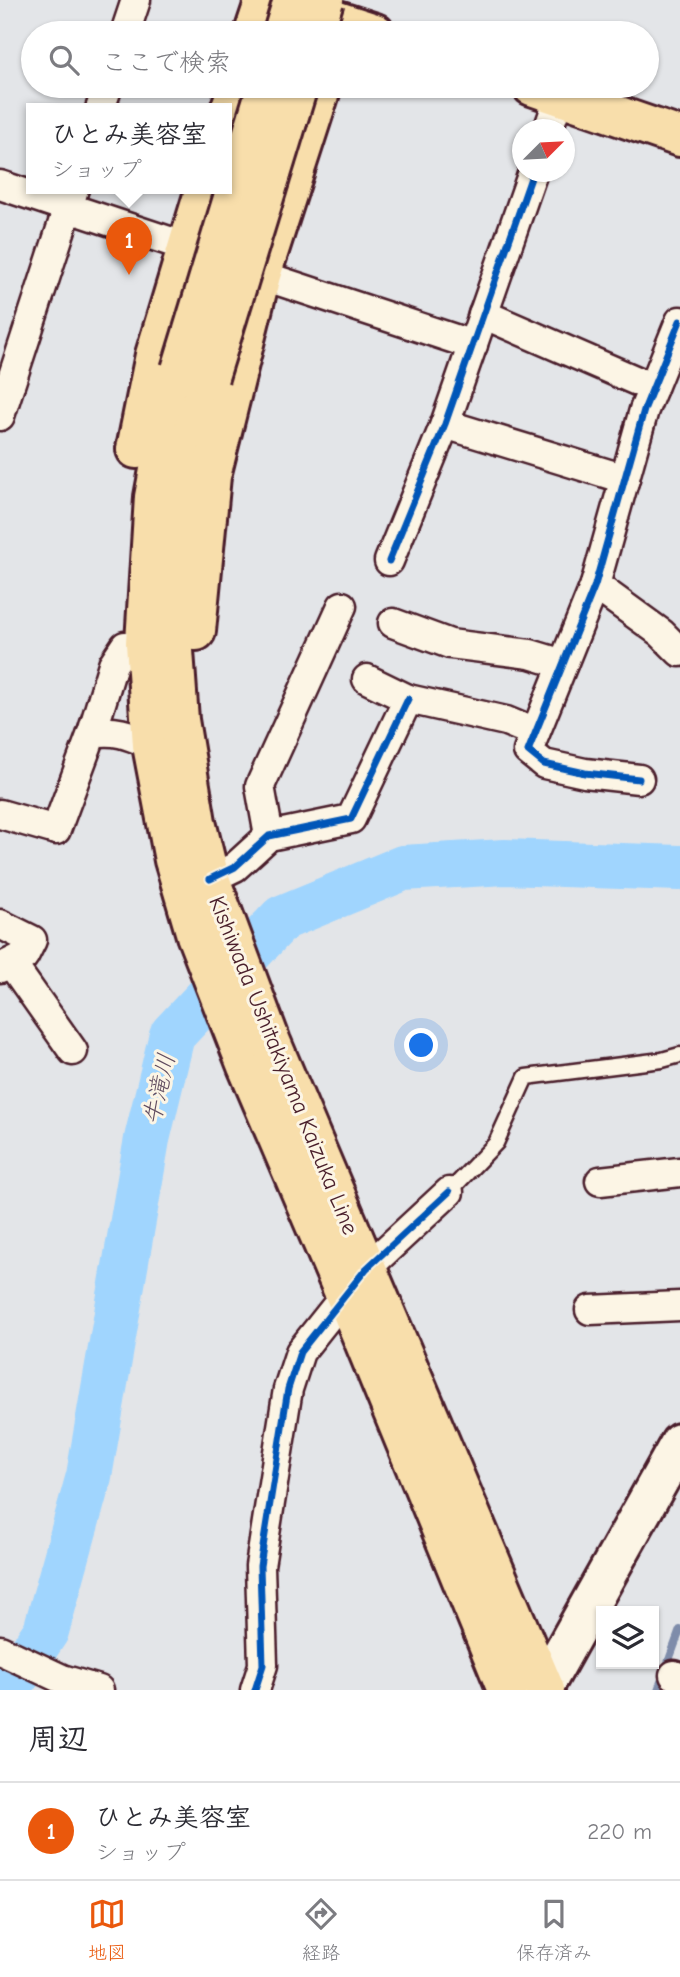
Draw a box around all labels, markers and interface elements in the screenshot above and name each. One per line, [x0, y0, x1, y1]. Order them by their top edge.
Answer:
search box [21, 21, 659, 98]
icon: search [45, 41, 83, 79]
text: ここで検索 [101, 48, 231, 78]
popup [26, 103, 232, 194]
north arrow [512, 119, 575, 182]
text: ひとみ美容室 [51, 120, 207, 150]
text: ショップ [51, 156, 142, 183]
pin: 1 [106, 217, 152, 275]
street label: Kishiwada Ushitakiyama Kaizuka Line [203, 892, 364, 1238]
your location [404, 1028, 438, 1062]
water label: 牛滝川 [137, 1051, 181, 1127]
map controls [596, 1606, 659, 1669]
button: layers [596, 1606, 659, 1669]
text: 周辺 [28, 1722, 88, 1757]
text: ひとみ美容室 [95, 1803, 251, 1833]
text: 1 [46, 1818, 56, 1845]
text: 220 m [587, 1818, 652, 1845]
text: ショップ [95, 1839, 186, 1866]
tab: 地図 [88, 1895, 126, 1964]
tab: 経路 [302, 1895, 340, 1964]
tab: 保存済み [516, 1895, 592, 1964]

